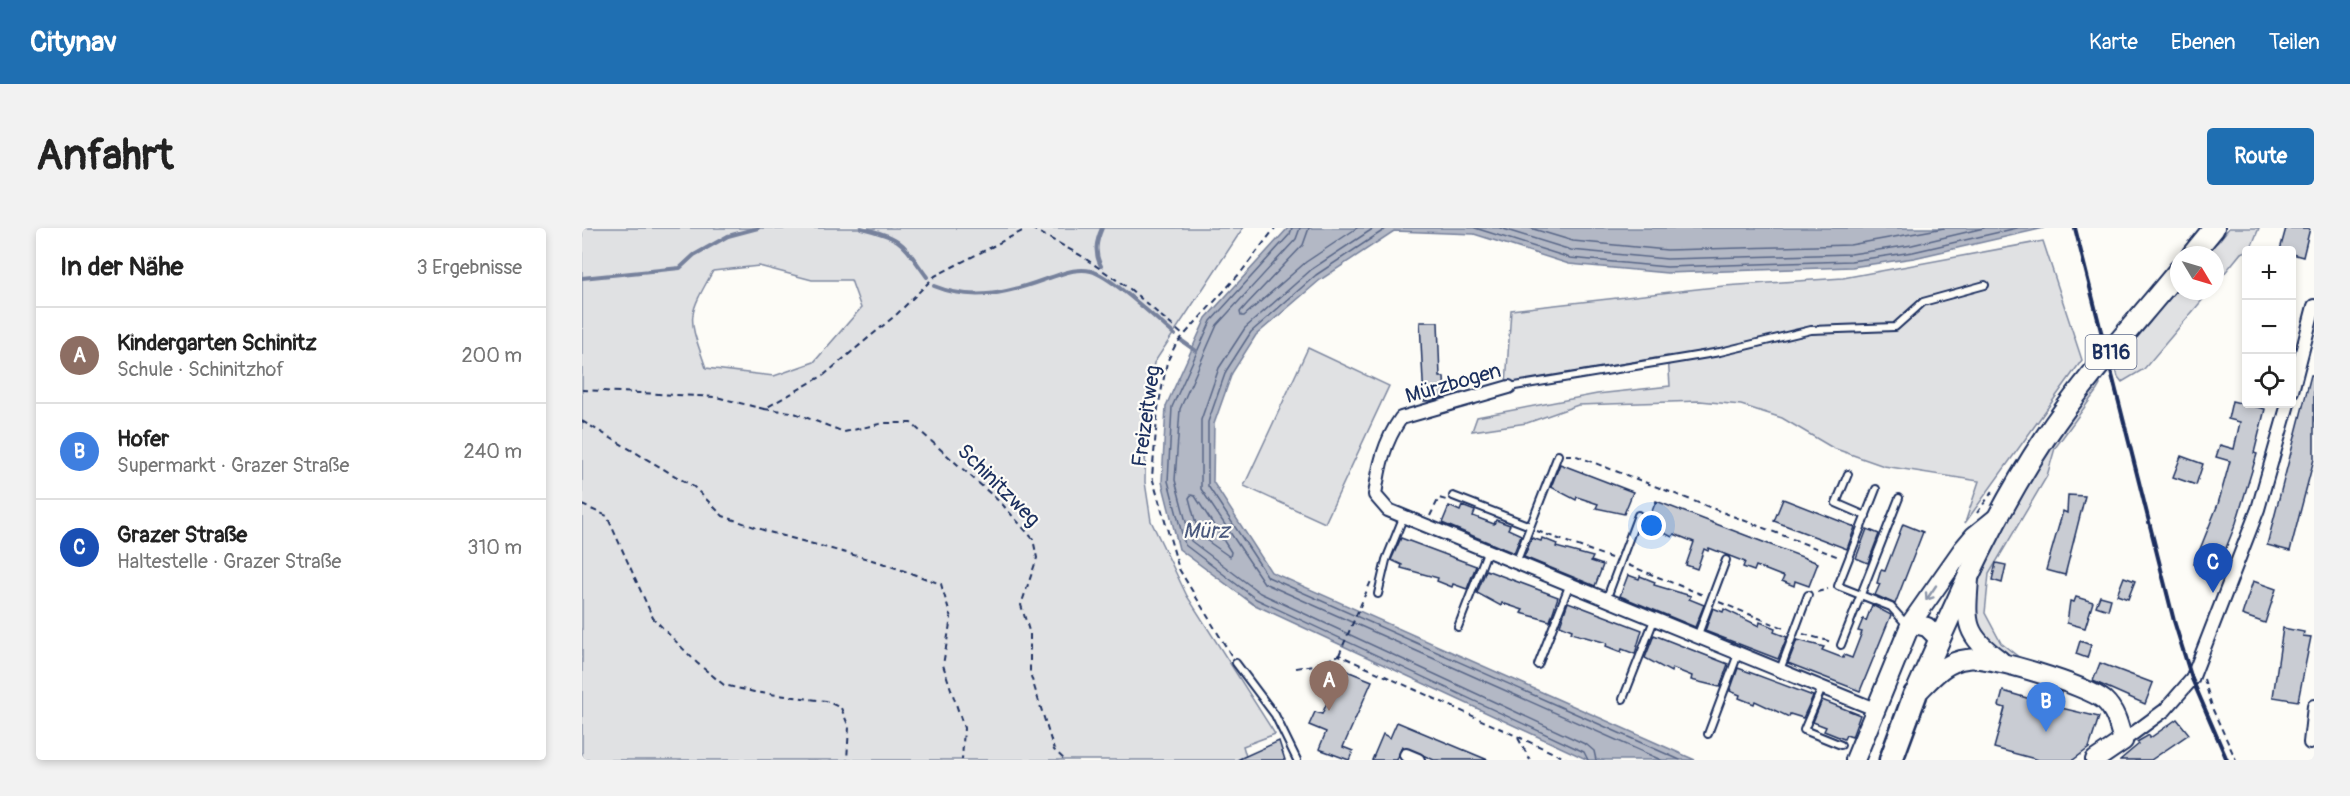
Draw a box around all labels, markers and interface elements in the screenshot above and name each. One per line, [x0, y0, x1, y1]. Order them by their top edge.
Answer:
text: Citynav [30, 25, 117, 60]
text: Karte [2089, 29, 2138, 56]
text: Ebenen [2171, 29, 2236, 56]
text: Teilen [2269, 29, 2320, 56]
button: Route [2207, 128, 2314, 185]
text: Anfahrt [36, 130, 174, 182]
north arrow [2170, 246, 2224, 300]
map controls [2242, 246, 2296, 408]
button: + [2242, 246, 2296, 300]
text: In der Nähe [60, 251, 183, 283]
text: 3 Ergebnisse [417, 255, 522, 280]
button: − [2242, 300, 2296, 354]
text: Kindergarten Schinitz [117, 329, 317, 357]
road number: B116 [2086, 335, 2137, 369]
text: A [73, 343, 86, 368]
text: 200 m [461, 343, 522, 368]
button: locate [2242, 354, 2296, 408]
text: Schule · Schinitzhof [117, 357, 284, 382]
street label: Mürzbogen [1402, 357, 1504, 410]
street label: Freizeitweg [1126, 363, 1167, 469]
text: Hofer [117, 425, 169, 453]
street label: Schinitzweg [951, 438, 1046, 533]
text: B [74, 439, 85, 464]
text: 240 m [463, 439, 522, 464]
text: Supermarkt · Grazer Straße [117, 453, 349, 478]
your location [1637, 511, 1666, 540]
water label: Mürz [1183, 517, 1232, 545]
text: Grazer Straße [117, 521, 247, 549]
text: C [73, 535, 86, 560]
text: 310 m [467, 535, 522, 560]
pin: C [2194, 544, 2232, 593]
text: Haltestelle · Grazer Straße [117, 549, 341, 574]
one-way arrow [1925, 585, 1937, 601]
pin: A [1310, 662, 1348, 711]
pin: B [2026, 682, 2066, 732]

